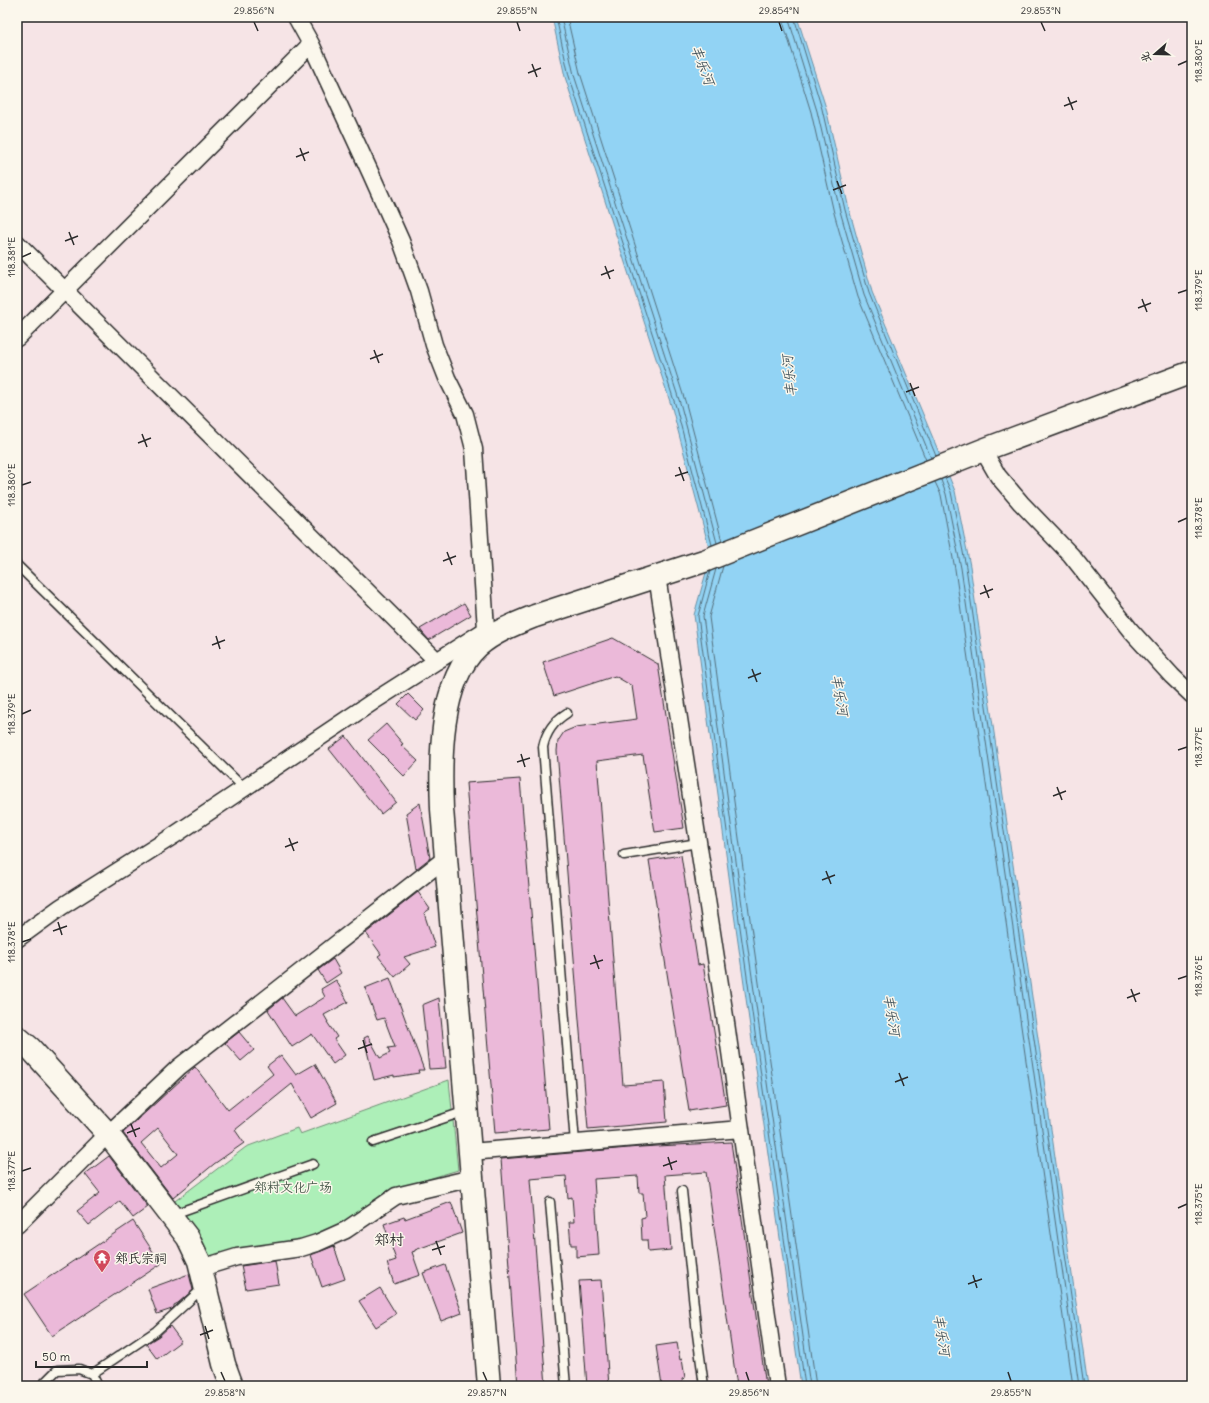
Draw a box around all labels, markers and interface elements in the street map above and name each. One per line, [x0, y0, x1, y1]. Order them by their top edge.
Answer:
text: 29.856°N [234, 4, 274, 17]
text: 29.855°N [497, 4, 537, 17]
text: 29.854°N [759, 4, 799, 17]
text: 29.853°N [1021, 4, 1061, 17]
north arrow [1135, 34, 1175, 74]
text: 118.380°E [1192, 39, 1205, 83]
water label: 丰乐河 [687, 42, 720, 90]
text: 北 [1137, 50, 1154, 65]
text: 118.381°E [5, 237, 18, 277]
text: 118.379°E [1192, 269, 1205, 311]
water label: 丰乐河 [778, 352, 800, 398]
text: 118.380°E [5, 463, 18, 507]
text: 118.378°E [1192, 497, 1205, 539]
water label: 丰乐河 [827, 673, 853, 719]
text: 118.379°E [5, 693, 18, 735]
text: 118.377°E [1192, 727, 1205, 767]
text: 118.378°E [5, 921, 18, 963]
text: 118.376°E [1192, 955, 1205, 997]
water label: 丰乐河 [880, 993, 904, 1039]
text: 118.377°E [5, 1151, 18, 1191]
park label: 郑村文化广场 [254, 1179, 332, 1196]
text: 118.375°E [1192, 1183, 1205, 1225]
district label: 郑村 [374, 1230, 404, 1249]
temple icon: 郑氏宗祠 [92, 1248, 112, 1273]
place label: 郑氏宗祠 [115, 1250, 167, 1267]
water label: 丰乐河 [930, 1313, 954, 1359]
scale bar [36, 1343, 147, 1369]
text: 50 m [42, 1349, 71, 1364]
text: 29.858°N [205, 1386, 245, 1399]
text: 29.857°N [467, 1386, 507, 1399]
text: 29.856°N [729, 1386, 769, 1399]
text: 29.855°N [991, 1386, 1031, 1399]

